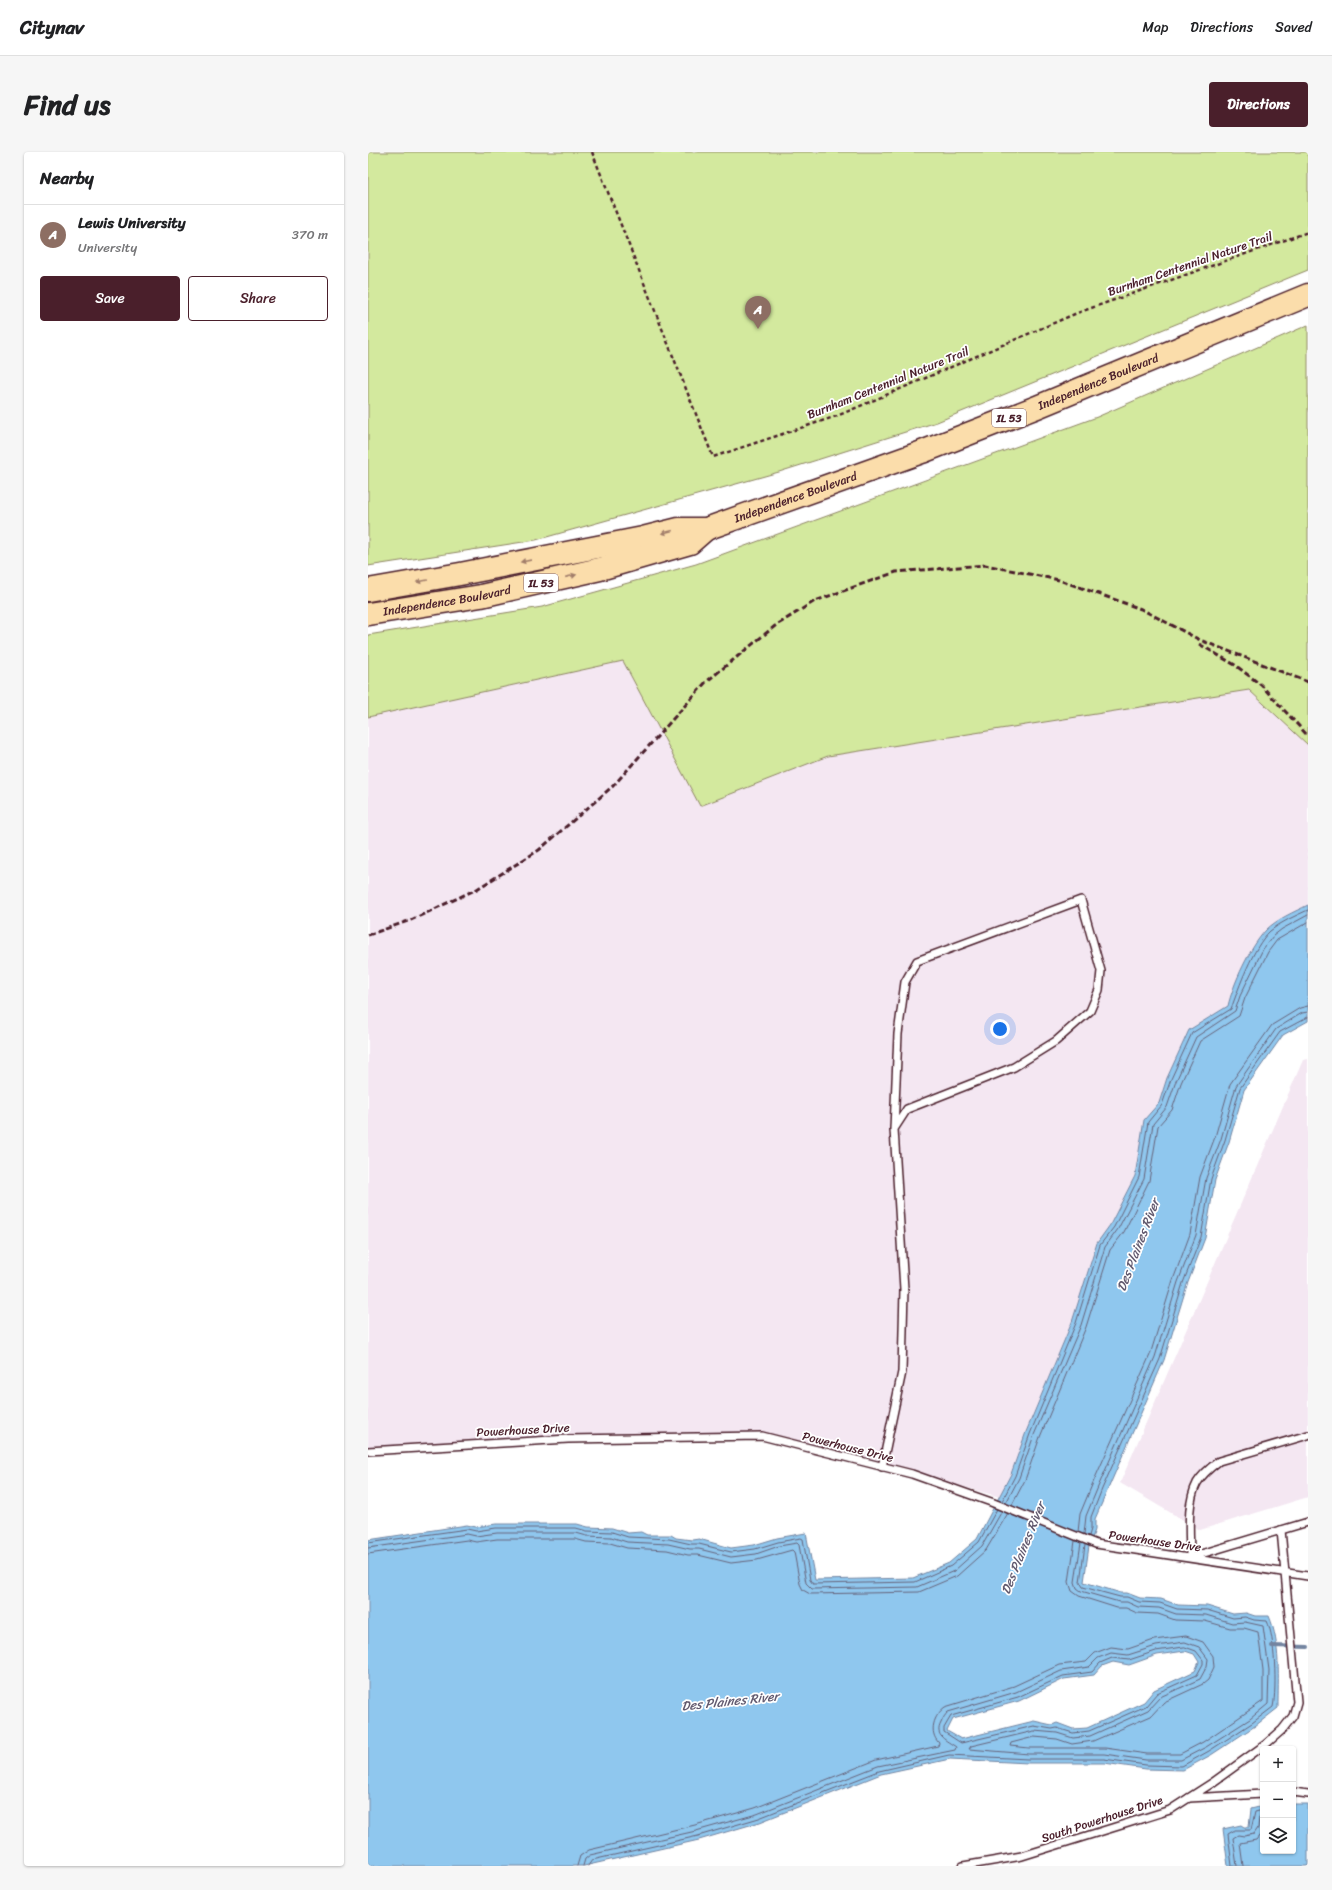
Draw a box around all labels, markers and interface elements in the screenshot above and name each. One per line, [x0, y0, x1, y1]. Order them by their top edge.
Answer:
text: Citynav [20, 11, 84, 44]
text: Map [1142, 15, 1168, 40]
text: Directions [1190, 15, 1253, 40]
text: Saved [1275, 15, 1312, 40]
text: Find us [24, 80, 111, 129]
button: Directions [1209, 82, 1308, 127]
text: Nearby [40, 163, 94, 193]
text: Lewis University [78, 210, 186, 236]
text: A [49, 223, 57, 246]
text: 370 m [292, 223, 328, 246]
street label: Burnham Centennial Nature Trail [1105, 225, 1276, 303]
text: University [78, 236, 137, 259]
button: Save [40, 276, 180, 321]
button: Share [188, 276, 328, 321]
pin: A [745, 296, 771, 329]
street label: Burnham Centennial Nature Trail [804, 340, 973, 426]
street label: Independence Boulevard [1033, 347, 1163, 417]
road number: IL 53 [992, 409, 1026, 427]
street label: Independence Boulevard [730, 465, 861, 529]
one-way arrow [661, 529, 673, 535]
one-way arrow [520, 558, 532, 564]
one-way arrow [565, 572, 578, 578]
road number: IL 53 [524, 574, 558, 592]
street label: Independence Boulevard [380, 578, 514, 623]
one-way arrow [415, 579, 428, 585]
your location [990, 1019, 1010, 1039]
water label: Des Plaines River [1110, 1193, 1167, 1295]
street label: Powerhouse Drive [476, 1417, 570, 1443]
street label: Powerhouse Drive [800, 1425, 896, 1469]
water label: Des Plaines River [994, 1496, 1053, 1598]
street label: Powerhouse Drive [1107, 1524, 1203, 1558]
water label: Des Plaines River [680, 1684, 782, 1718]
map controls [1260, 1746, 1296, 1854]
button: + [1260, 1746, 1296, 1782]
button: − [1260, 1782, 1296, 1818]
street label: South Powerhouse Drive [1038, 1789, 1166, 1849]
button: layers [1260, 1818, 1296, 1854]

